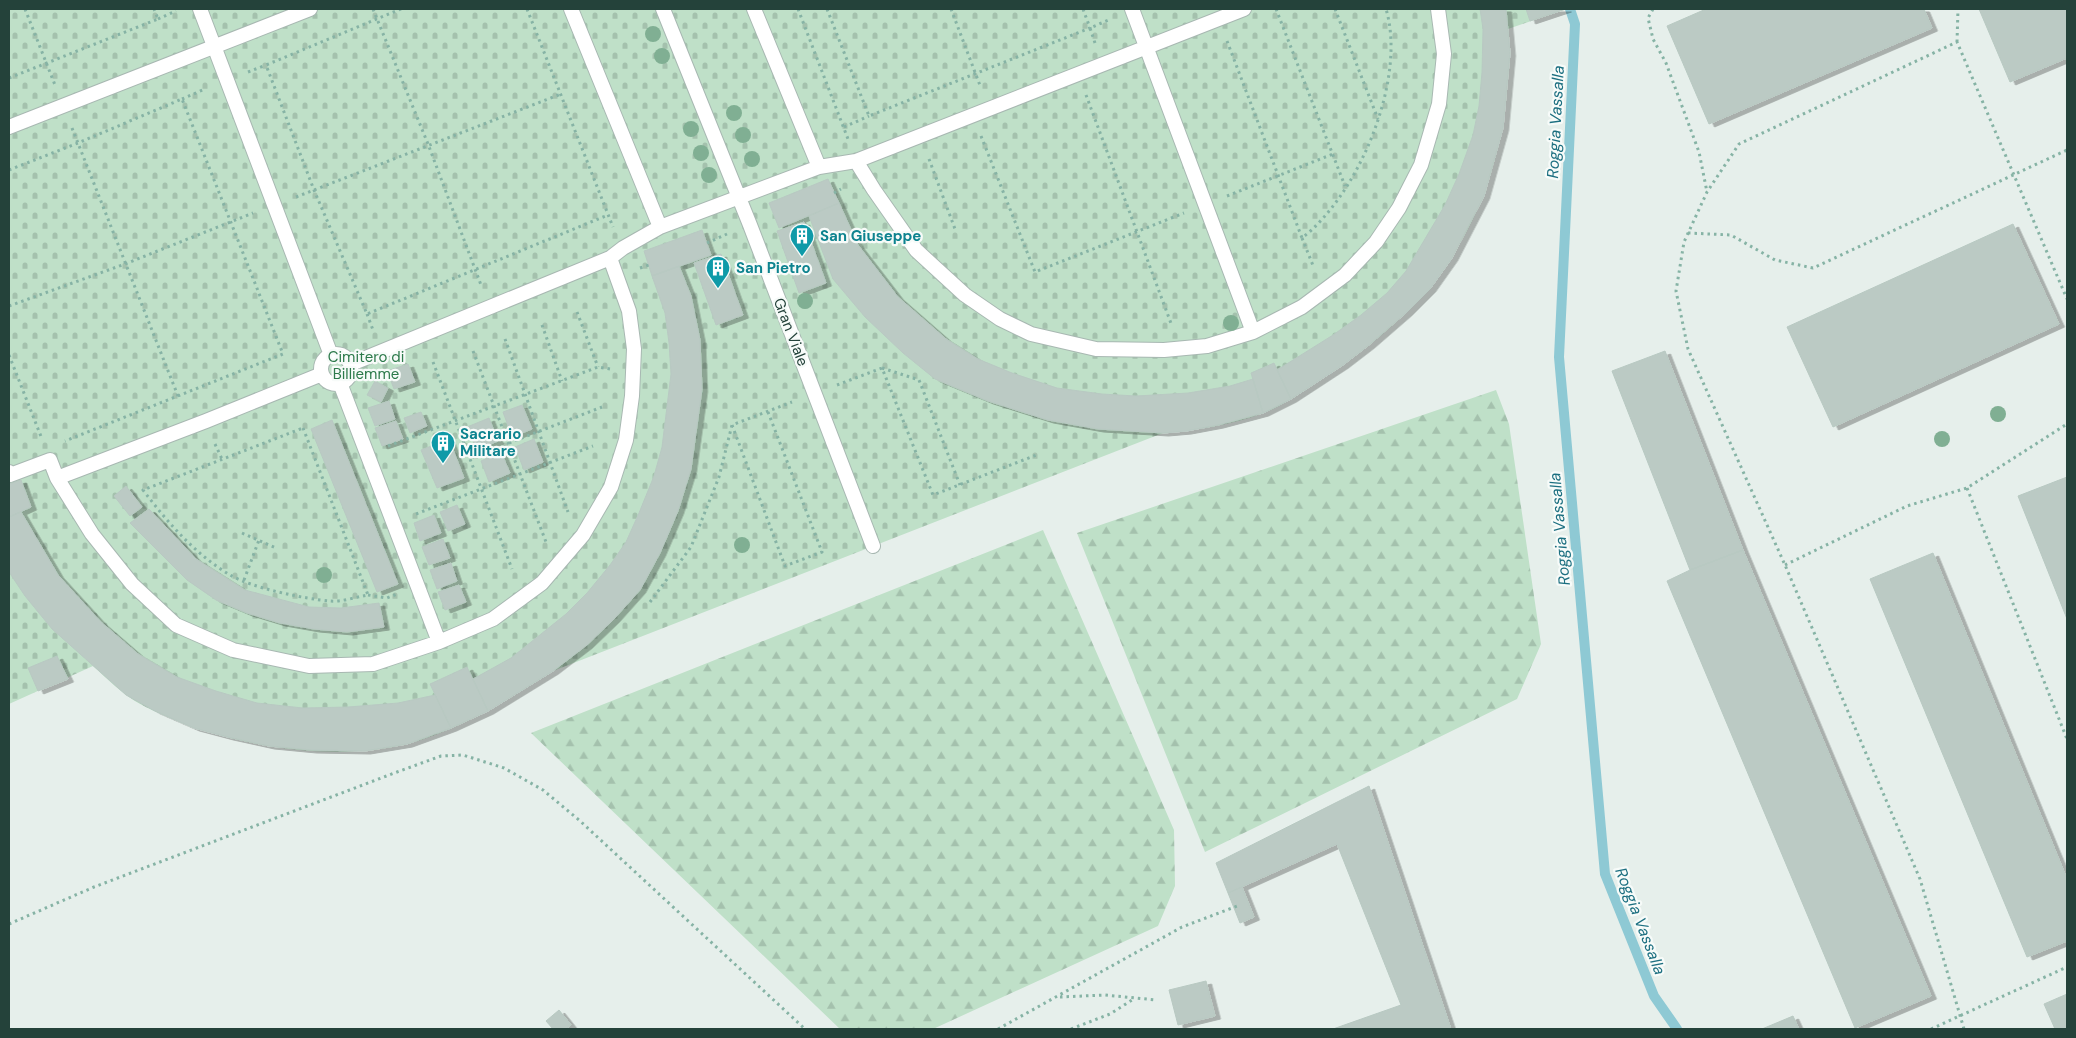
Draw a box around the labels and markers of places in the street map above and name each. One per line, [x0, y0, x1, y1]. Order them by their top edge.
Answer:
building icon: San Giuseppe [789, 223, 815, 257]
place label: San Giuseppe [820, 226, 921, 246]
building icon: San Pietro [705, 255, 731, 289]
place label: San Pietro [736, 258, 811, 278]
place label: Sacrario Militare [460, 424, 521, 461]
building icon: Sacrario Militare [430, 430, 456, 464]

